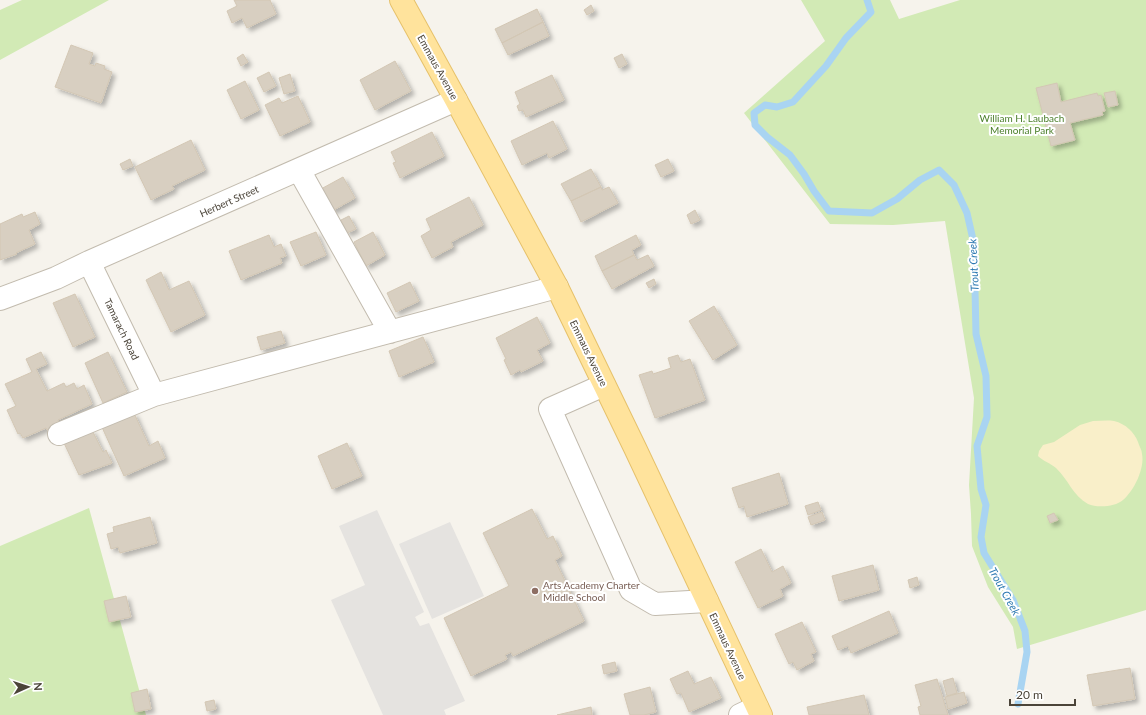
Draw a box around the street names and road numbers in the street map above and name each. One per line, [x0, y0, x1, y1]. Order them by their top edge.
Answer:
street label: Emmaus Avenue [415, 32, 461, 102]
street label: Herbert Street [198, 182, 261, 219]
street label: Tamarach Road [102, 296, 142, 362]
street label: Emmaus Avenue [568, 318, 610, 388]
street label: Emmaus Avenue [707, 611, 749, 681]

